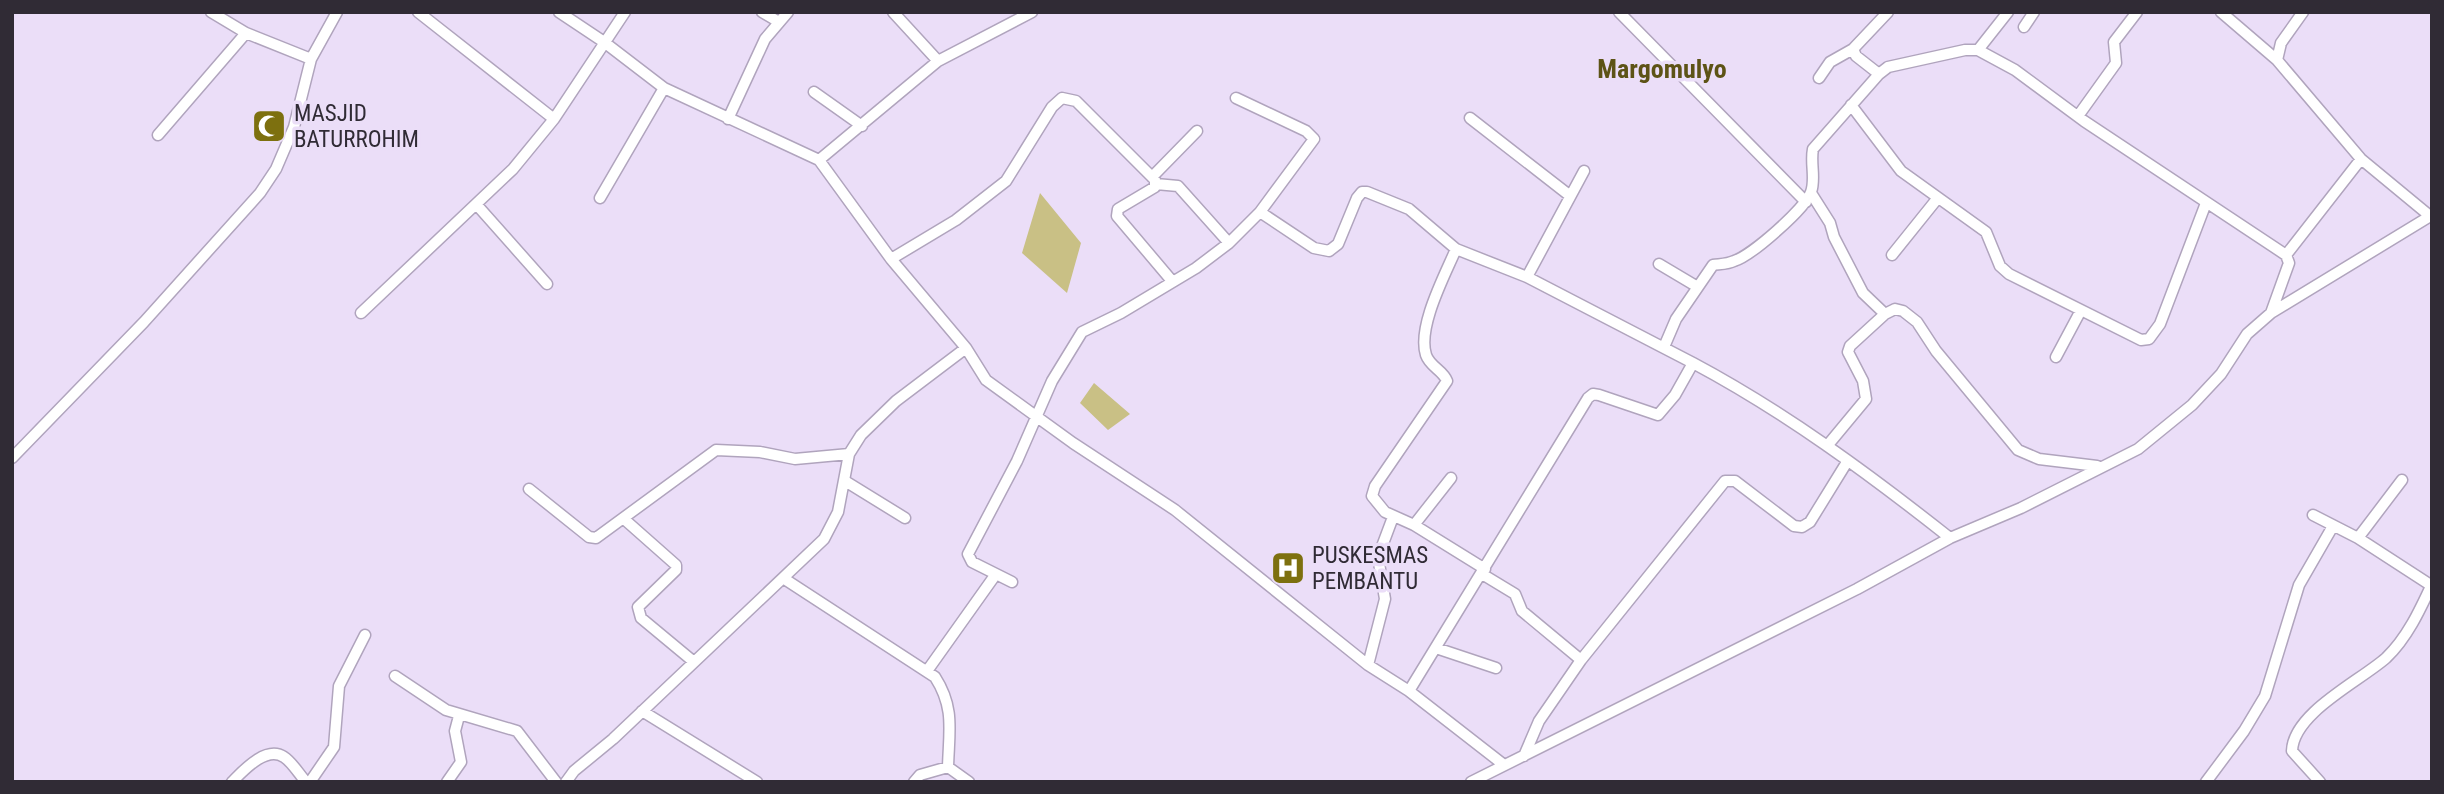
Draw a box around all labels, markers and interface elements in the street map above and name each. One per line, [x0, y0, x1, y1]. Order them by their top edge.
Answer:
district label: Margomulyo [1597, 54, 1727, 84]
place label: MASJID BATURROHIM [294, 100, 419, 153]
mosque icon: MASJID BATURROHIM [250, 107, 288, 145]
place label: PUSKESMAS PEMBANTU [1312, 542, 1428, 595]
hospital icon: PUSKESMAS PEMBANTU [1269, 549, 1307, 587]

